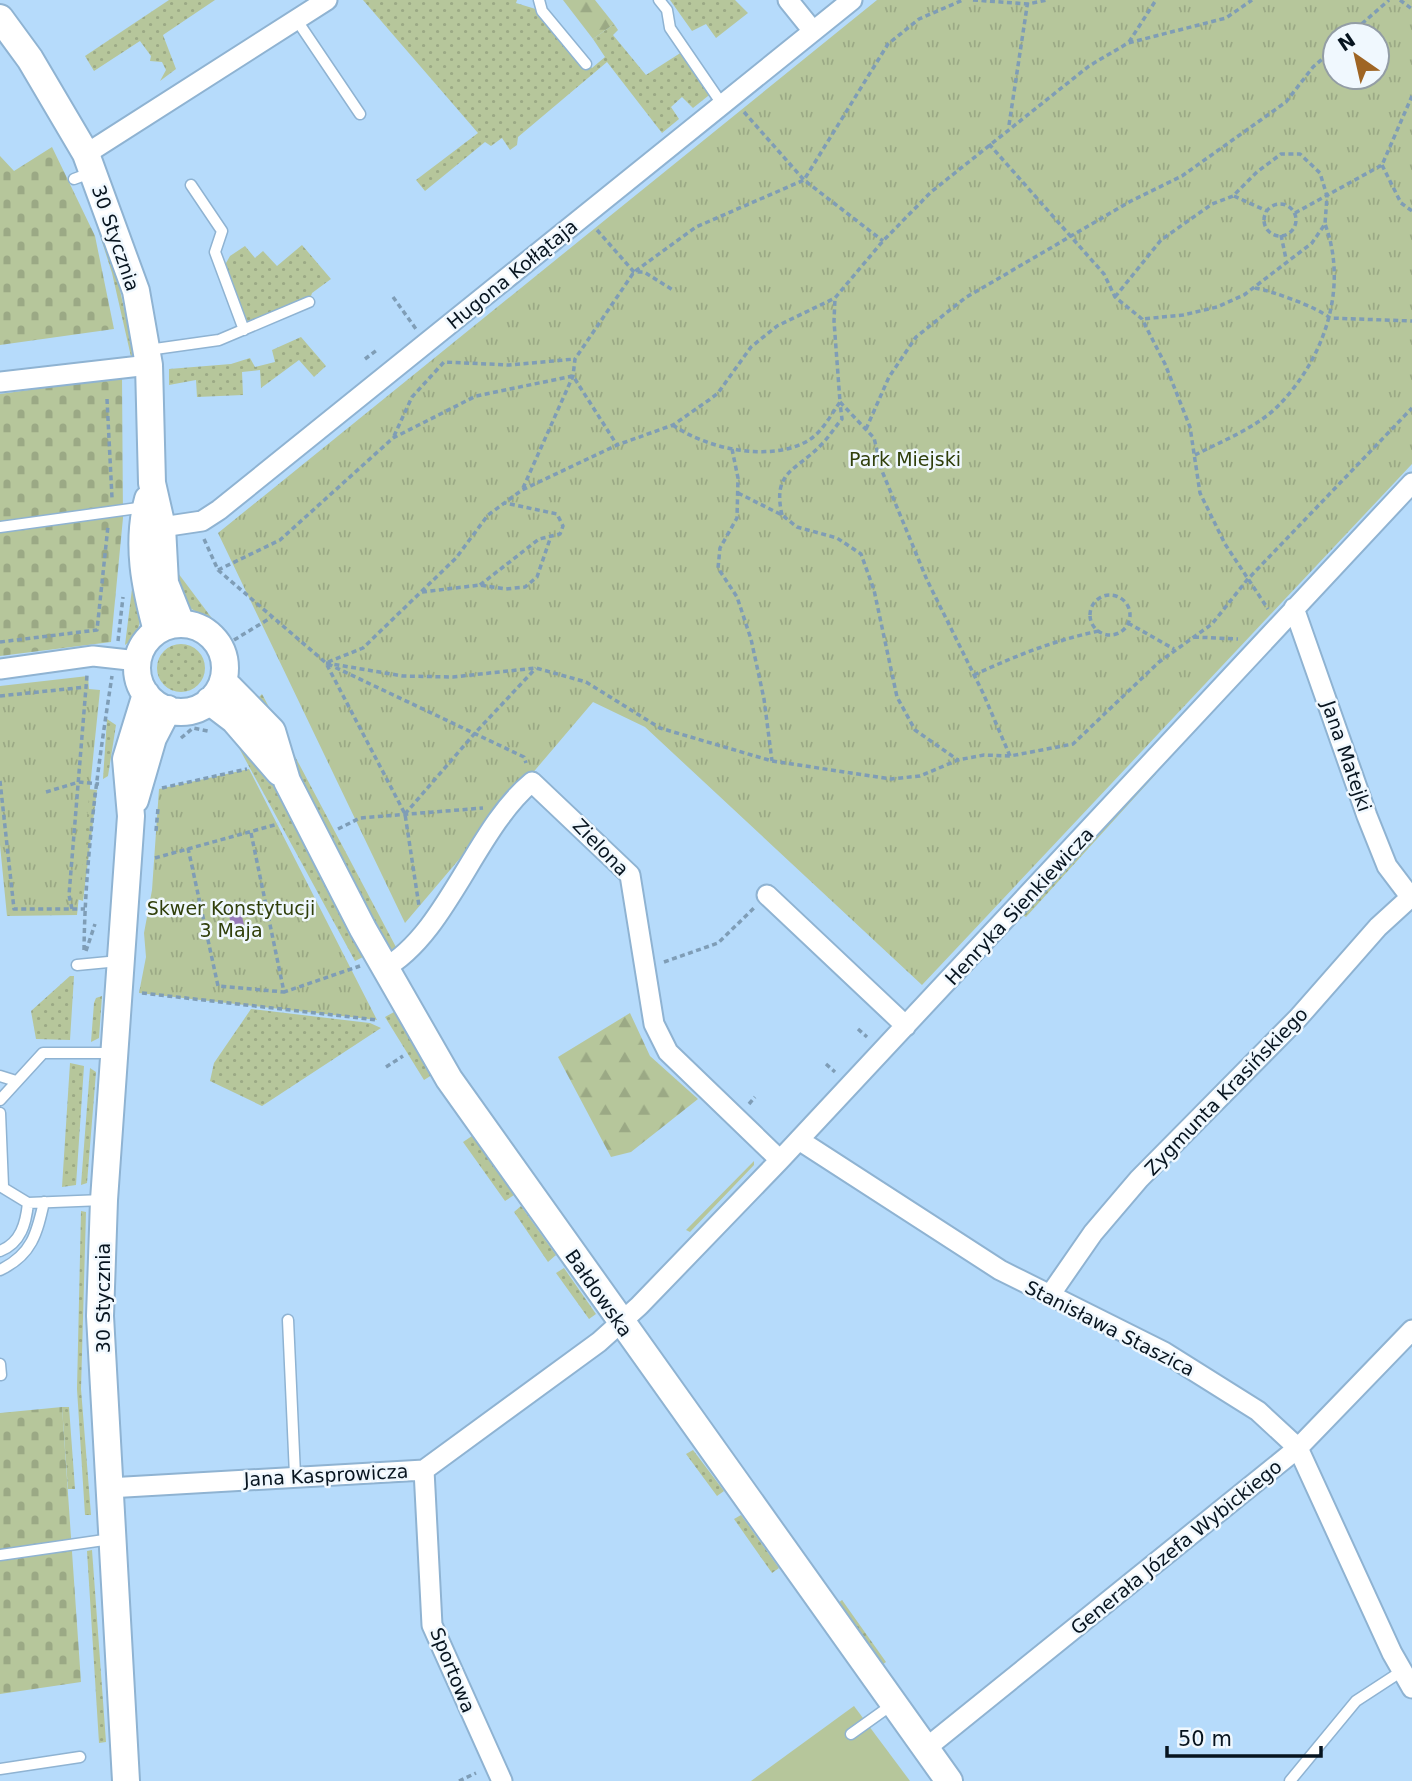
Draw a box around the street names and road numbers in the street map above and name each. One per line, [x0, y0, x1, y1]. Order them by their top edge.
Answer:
street label: 30 Stycznia [88, 182, 144, 294]
street label: Hugona Kołłątaja [442, 215, 582, 333]
street label: Jana Matejki [1317, 697, 1376, 814]
street label: Zielona [569, 814, 633, 880]
street label: Henryka Sienkiewicza [940, 823, 1098, 989]
street label: Zygmunta Krasińskiego [1140, 1003, 1312, 1179]
street label: 30 Stycznia [92, 1243, 114, 1353]
street label: Bałdowska [561, 1245, 637, 1341]
street label: Stanisława Staszica [1022, 1276, 1198, 1380]
street label: Generała Józefa Wybickiego [1066, 1455, 1286, 1639]
street label: Jana Kasprowicza [242, 1460, 409, 1490]
street label: Sportowa [426, 1624, 480, 1716]

